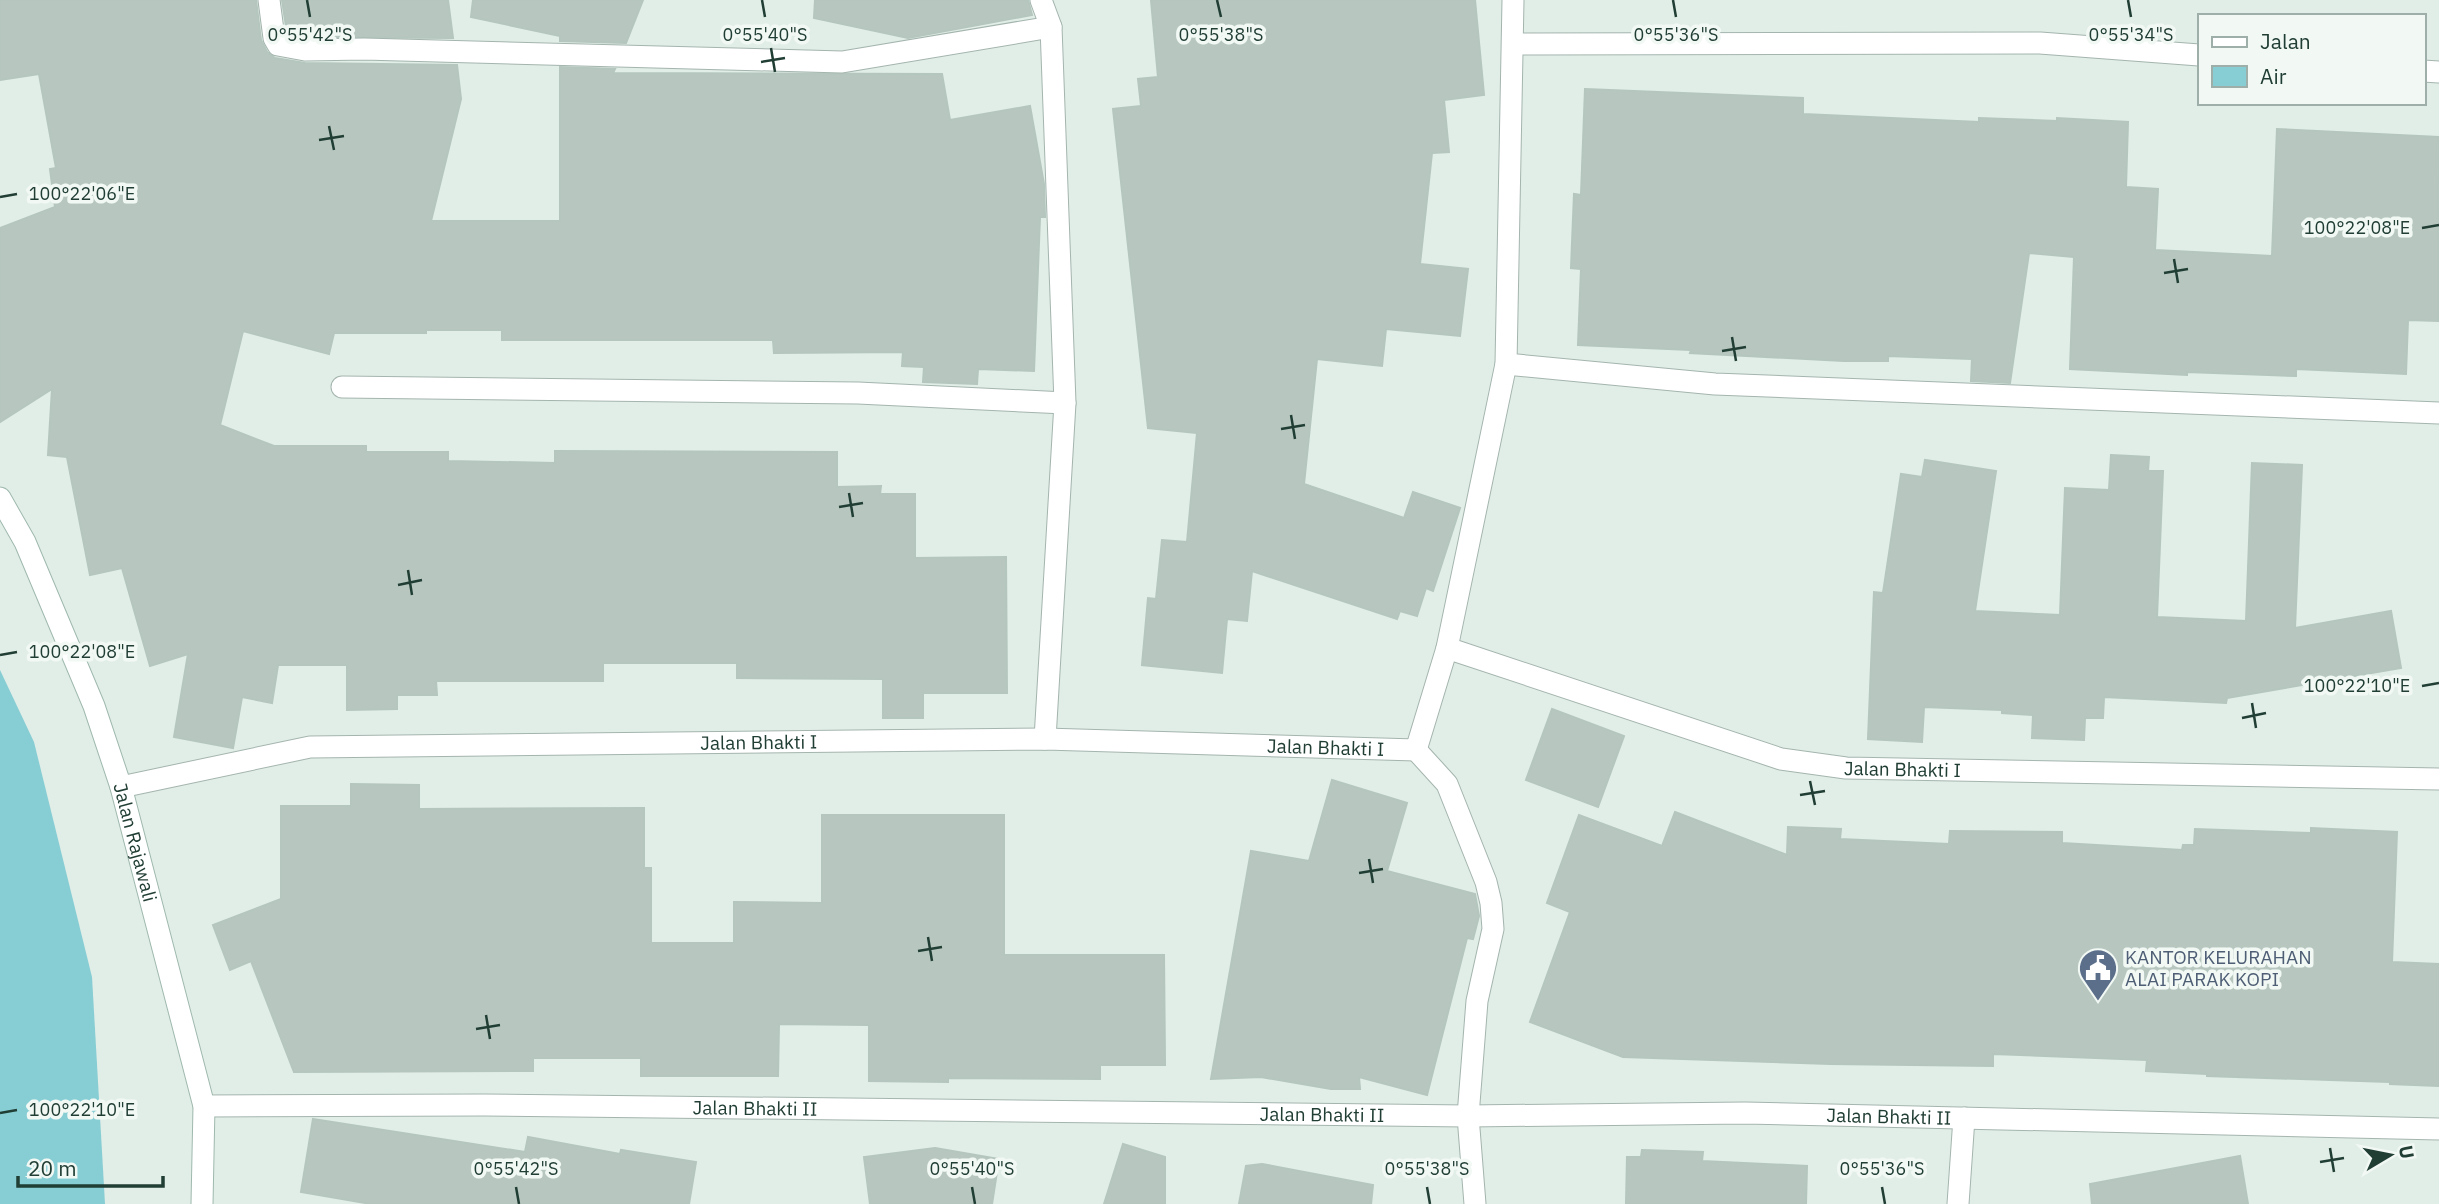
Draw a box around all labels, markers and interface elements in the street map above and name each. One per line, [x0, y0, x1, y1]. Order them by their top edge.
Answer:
legend [2198, 14, 2425, 105]
text: 0°55'42"S [268, 23, 352, 46]
text: 0°55'40"S [723, 23, 807, 46]
text: 0°55'38"S [1179, 23, 1263, 46]
text: 0°55'36"S [1634, 23, 1718, 46]
text: 0°55'34"S [2089, 23, 2173, 46]
text: Jalan [2260, 27, 2311, 55]
text: Air [2260, 62, 2287, 90]
text: 100°22'06"E [29, 182, 135, 205]
text: 100°22'08"E [2304, 216, 2410, 239]
text: 100°22'08"E [29, 640, 135, 663]
text: 100°22'10"E [2304, 674, 2410, 697]
street label: Jalan Bhakti I [700, 729, 818, 755]
street label: Jalan Bhakti I [1267, 734, 1385, 761]
street label: Jalan Bhakti I [1844, 756, 1961, 782]
street label: Jalan Rajawali [108, 780, 162, 904]
place label: KANTOR KELURAHAN ALAI PARAK KOPI [2125, 945, 2312, 991]
public building icon: KANTOR KELURAHAN ALAI PARAK KOPI [2077, 947, 2119, 1002]
street label: Jalan Bhakti II [692, 1095, 818, 1121]
text: 100°22'10"E [29, 1098, 135, 1121]
street label: Jalan Bhakti II [1259, 1102, 1384, 1127]
street label: Jalan Bhakti II [1826, 1103, 1952, 1130]
north arrow [2355, 1120, 2425, 1190]
text: U [2394, 1143, 2420, 1161]
scale bar [18, 1144, 163, 1188]
text: 20 m [28, 1154, 77, 1182]
text: 0°55'42"S [474, 1157, 558, 1180]
text: 0°55'40"S [930, 1157, 1014, 1180]
text: 0°55'38"S [1385, 1157, 1469, 1180]
text: 0°55'36"S [1840, 1157, 1924, 1180]

